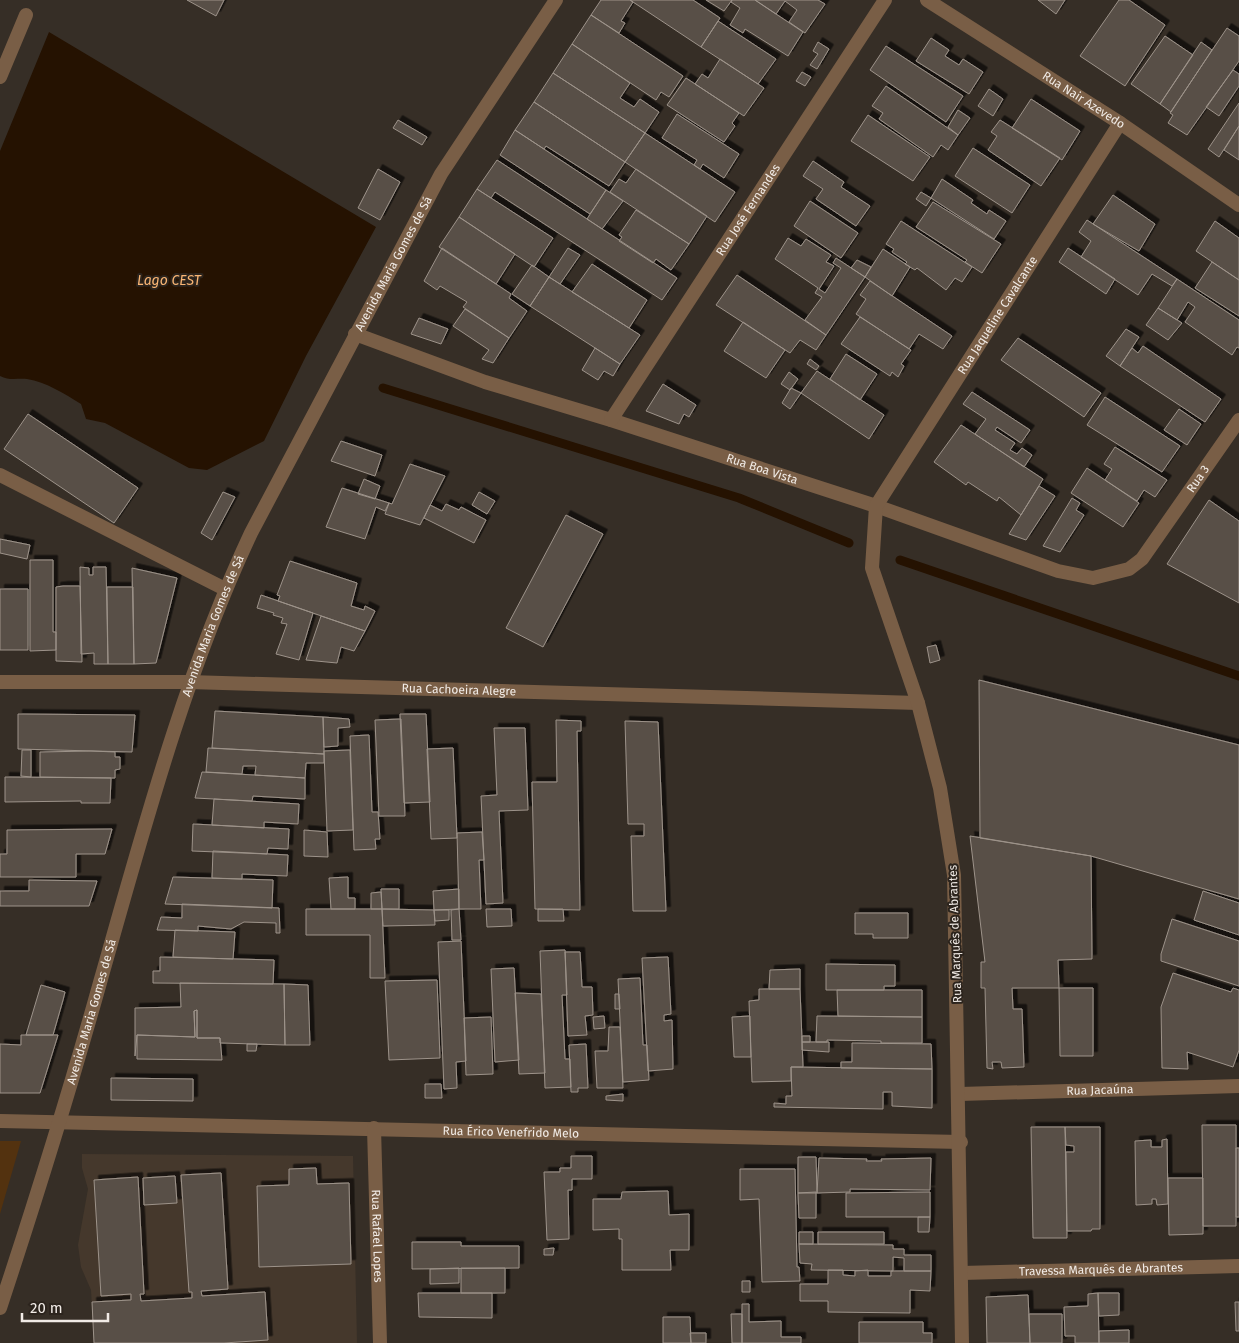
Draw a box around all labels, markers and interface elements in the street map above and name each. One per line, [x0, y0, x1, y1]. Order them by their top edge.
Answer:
street label: Rua Nair Azevedo [1040, 69, 1128, 131]
street label: Rua José Fernandes [713, 161, 783, 258]
street label: Avenida Maria Gomes de Sá [352, 194, 435, 333]
street label: Rua Jaqueline Cavalcante [955, 254, 1040, 377]
water label: Lago CEST [137, 272, 202, 289]
street label: Rua Boa Vista [725, 451, 800, 487]
street label: Rua 3 [1184, 463, 1212, 495]
street label: Avenida Maria Gomes de Sá [179, 553, 247, 698]
street label: Rua Cachoeira Alegre [401, 681, 516, 698]
street label: Rua Marquês de Abrantes [946, 864, 964, 1003]
street label: Avenida Maria Gomes de Sá [64, 938, 119, 1086]
street label: Rua Jacaúna [1066, 1082, 1134, 1098]
street label: Rua Érico Venefrido Melo [443, 1123, 579, 1141]
street label: Rua Rafael Lopes [369, 1189, 385, 1283]
street label: Travessa Marquês de Abrantes [1019, 1260, 1184, 1279]
scale bar [22, 1290, 109, 1322]
text: 20 m [30, 1299, 63, 1317]

